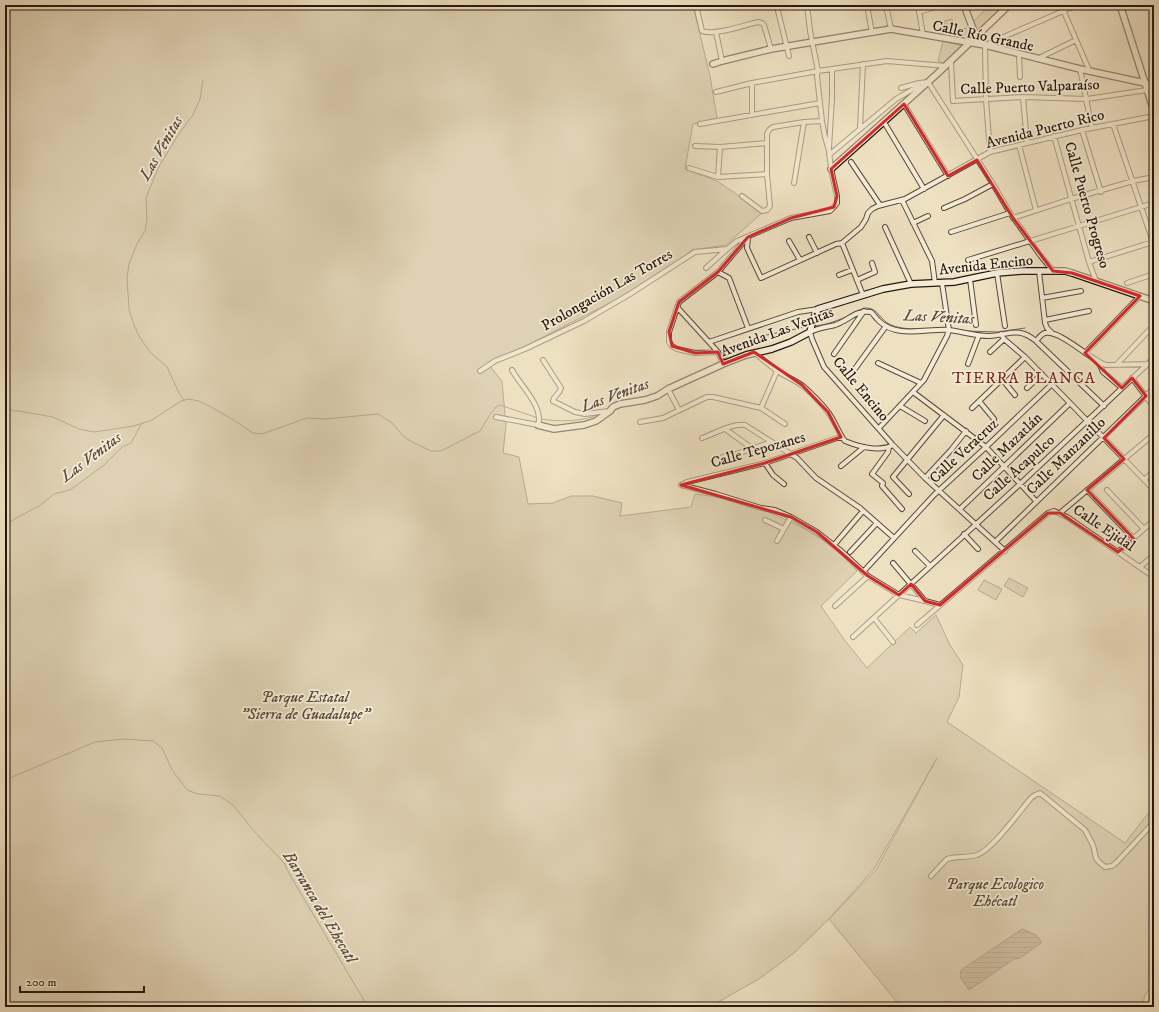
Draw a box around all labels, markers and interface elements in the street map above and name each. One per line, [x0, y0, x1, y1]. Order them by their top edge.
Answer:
street label: Calle Río Grande [931, 16, 1035, 56]
street label: Calle Puerto Valparaíso [960, 75, 1100, 99]
street label: Avenida Puerto Rico [984, 105, 1106, 153]
water label: Las Venitas [134, 111, 188, 185]
street label: Calle Puerto Progreso [1060, 140, 1114, 270]
street label: Prolongación Las Torres [538, 245, 676, 335]
street label: Avenida Encino [938, 251, 1034, 279]
street label: Avenida Las Venitas [718, 303, 836, 361]
water label: Las Venitas [902, 305, 976, 329]
street label: Calle Encino [828, 353, 894, 425]
district label: TIERRA BLANCA [952, 368, 1096, 388]
water label: Las Venitas [577, 373, 653, 417]
street label: Calle Mazatlán [968, 408, 1047, 486]
street label: Calle Manzanillo [1022, 413, 1110, 499]
street label: Calle Veracruz [926, 414, 1003, 488]
water label: Las Venitas [56, 427, 126, 487]
street label: Calle Tepozanes [709, 427, 807, 473]
street label: Calle Acapulco [979, 431, 1059, 505]
street label: Calle Ejidal [1069, 500, 1139, 556]
park label: Parque Estatal "Sierra de Guadalupe" [240, 688, 372, 724]
water label: Barranca del Ehecatl [278, 847, 362, 968]
park label: Parque Ecologico Ehécatl [946, 875, 1044, 911]
scale bar [20, 968, 144, 994]
text: 200 m [26, 975, 56, 990]

